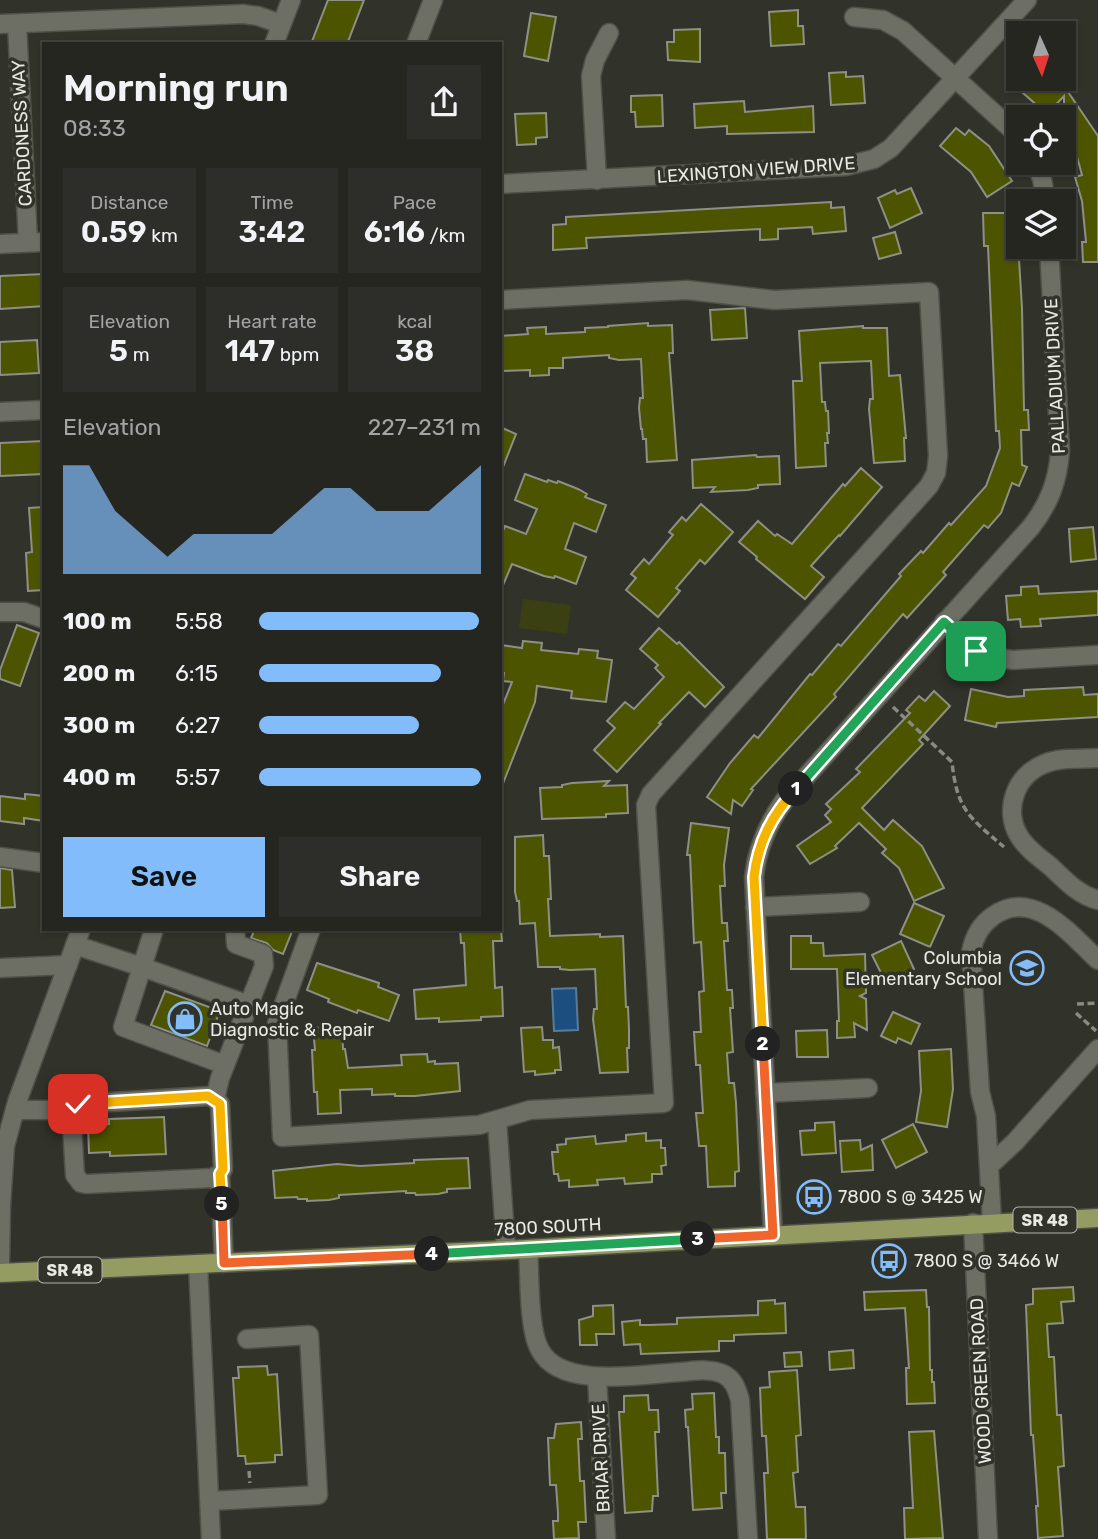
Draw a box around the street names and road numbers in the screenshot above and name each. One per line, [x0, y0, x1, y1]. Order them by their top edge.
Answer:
street label: CARDONESS WAY [7, 59, 37, 207]
street label: LEXINGTON VIEW DRIVE [656, 152, 856, 188]
street label: PALLADIUM DRIVE [1040, 298, 1070, 454]
road number: SR 48 [1014, 1208, 1076, 1232]
street label: 7800 SOUTH [494, 1213, 602, 1241]
road number: SR 48 [38, 1258, 102, 1282]
street label: WOOD GREEN ROAD [966, 1297, 996, 1465]
street label: BRIAR DRIVE [587, 1403, 615, 1513]

